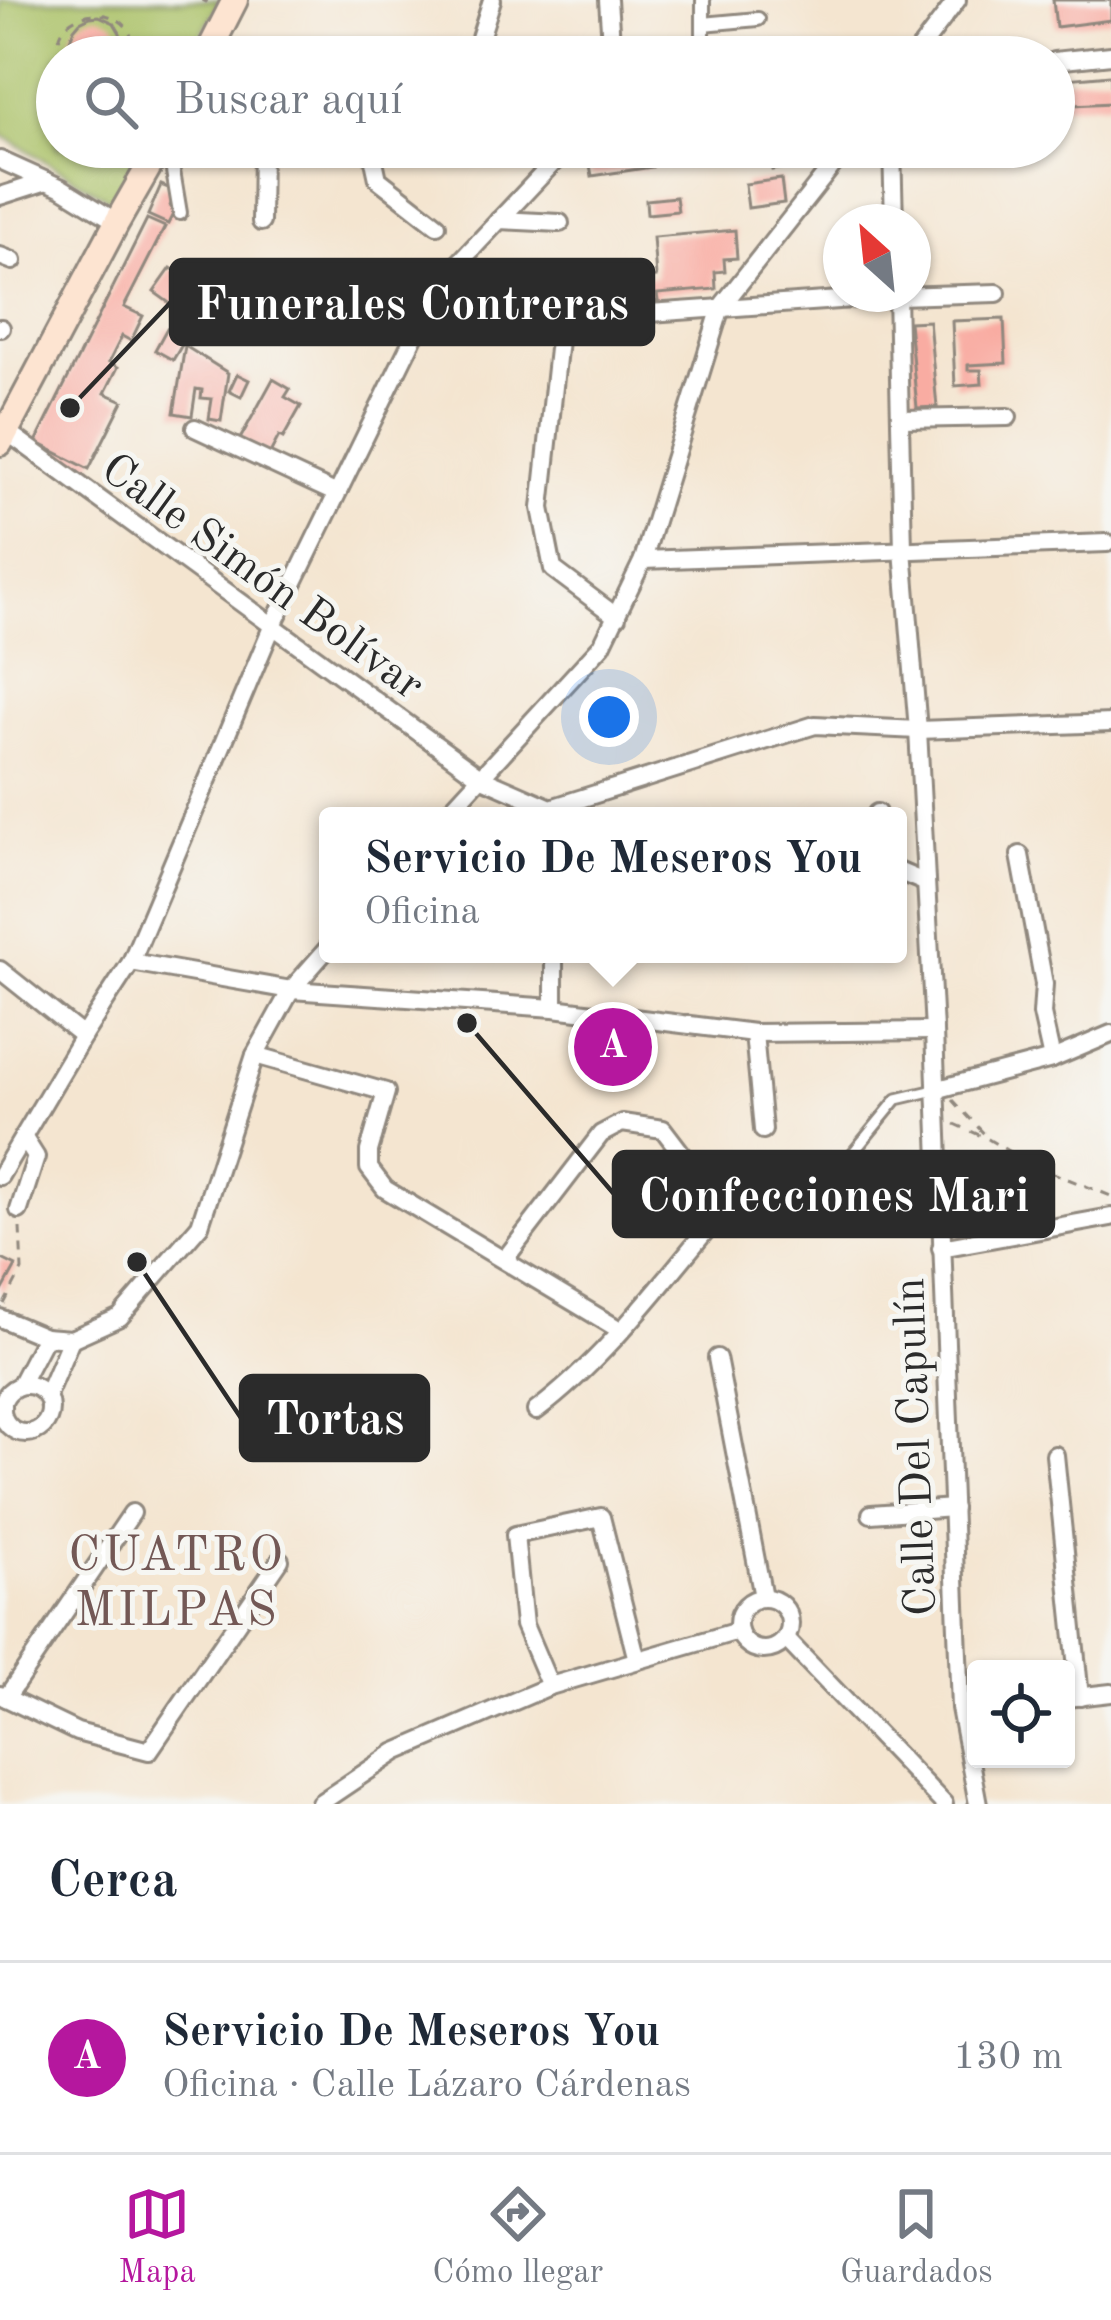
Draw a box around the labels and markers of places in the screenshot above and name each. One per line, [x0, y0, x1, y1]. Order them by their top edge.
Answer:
callout: Funerales Contreras [171, 260, 653, 344]
pin: A [574, 1002, 652, 1092]
callout: Confecciones Mari [614, 1152, 1053, 1236]
callout: Tortas [241, 1376, 428, 1460]

